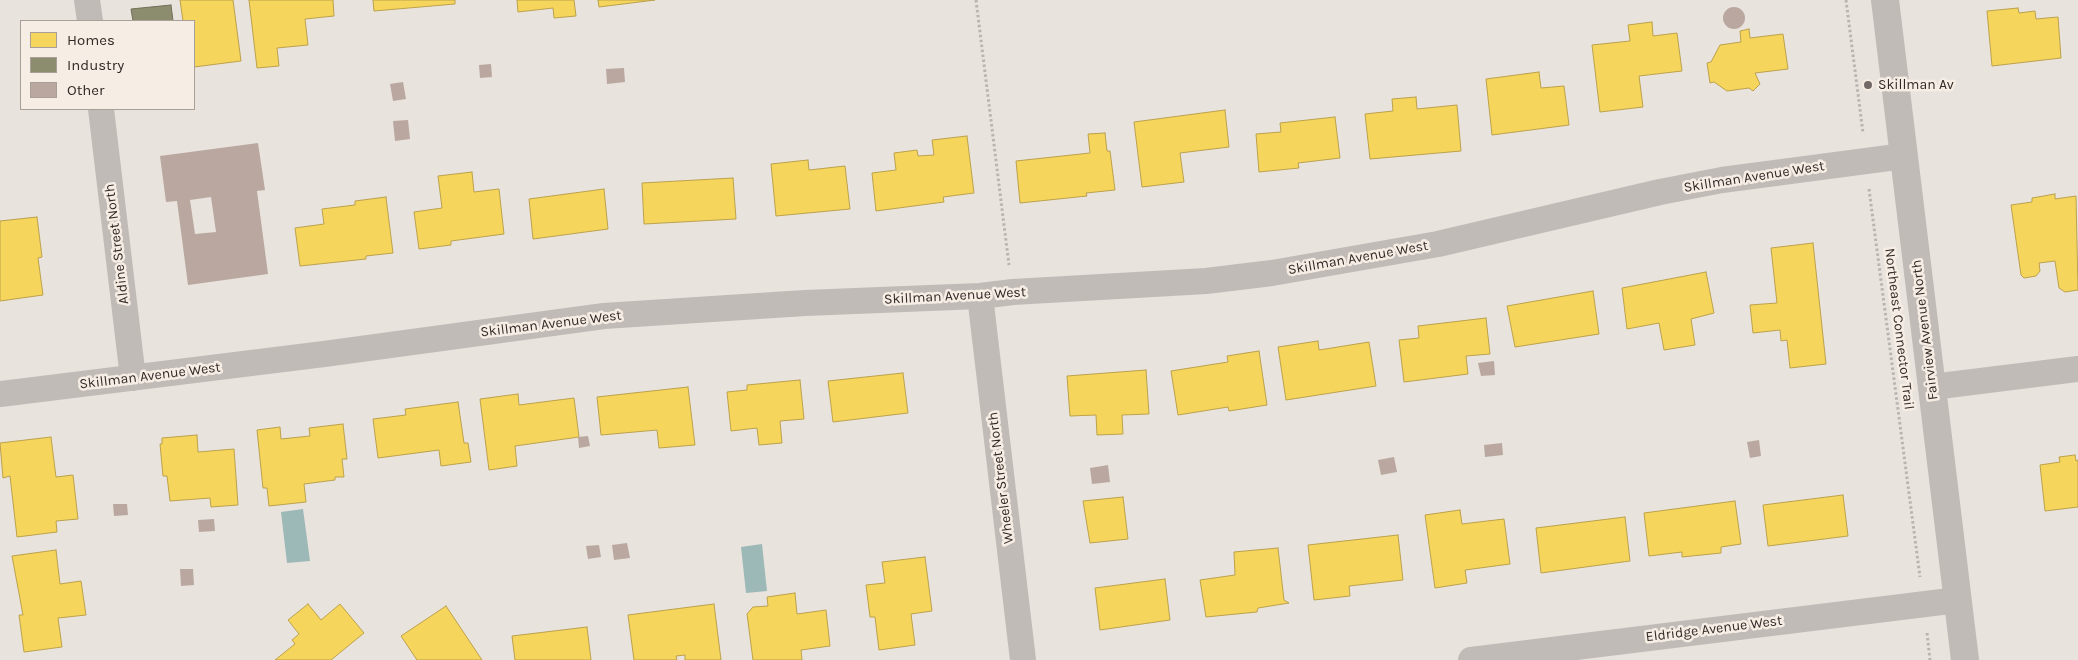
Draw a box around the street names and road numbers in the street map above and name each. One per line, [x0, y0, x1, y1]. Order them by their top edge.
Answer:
street label: Skillman Avenue West [1682, 158, 1826, 196]
street label: Aldine Street North [101, 183, 133, 305]
street label: Skillman Avenue West [1287, 237, 1429, 279]
street label: Northeast Connector Trail [1881, 247, 1917, 411]
street label: Fairview Avenue North [1908, 259, 1942, 401]
street label: Skillman Avenue West [884, 284, 1026, 308]
street label: Skillman Avenue West [479, 307, 623, 341]
street label: Skillman Avenue West [78, 359, 222, 393]
street label: Wheeler Street North [985, 411, 1017, 545]
street label: Eldridge Avenue West [1645, 612, 1783, 646]

